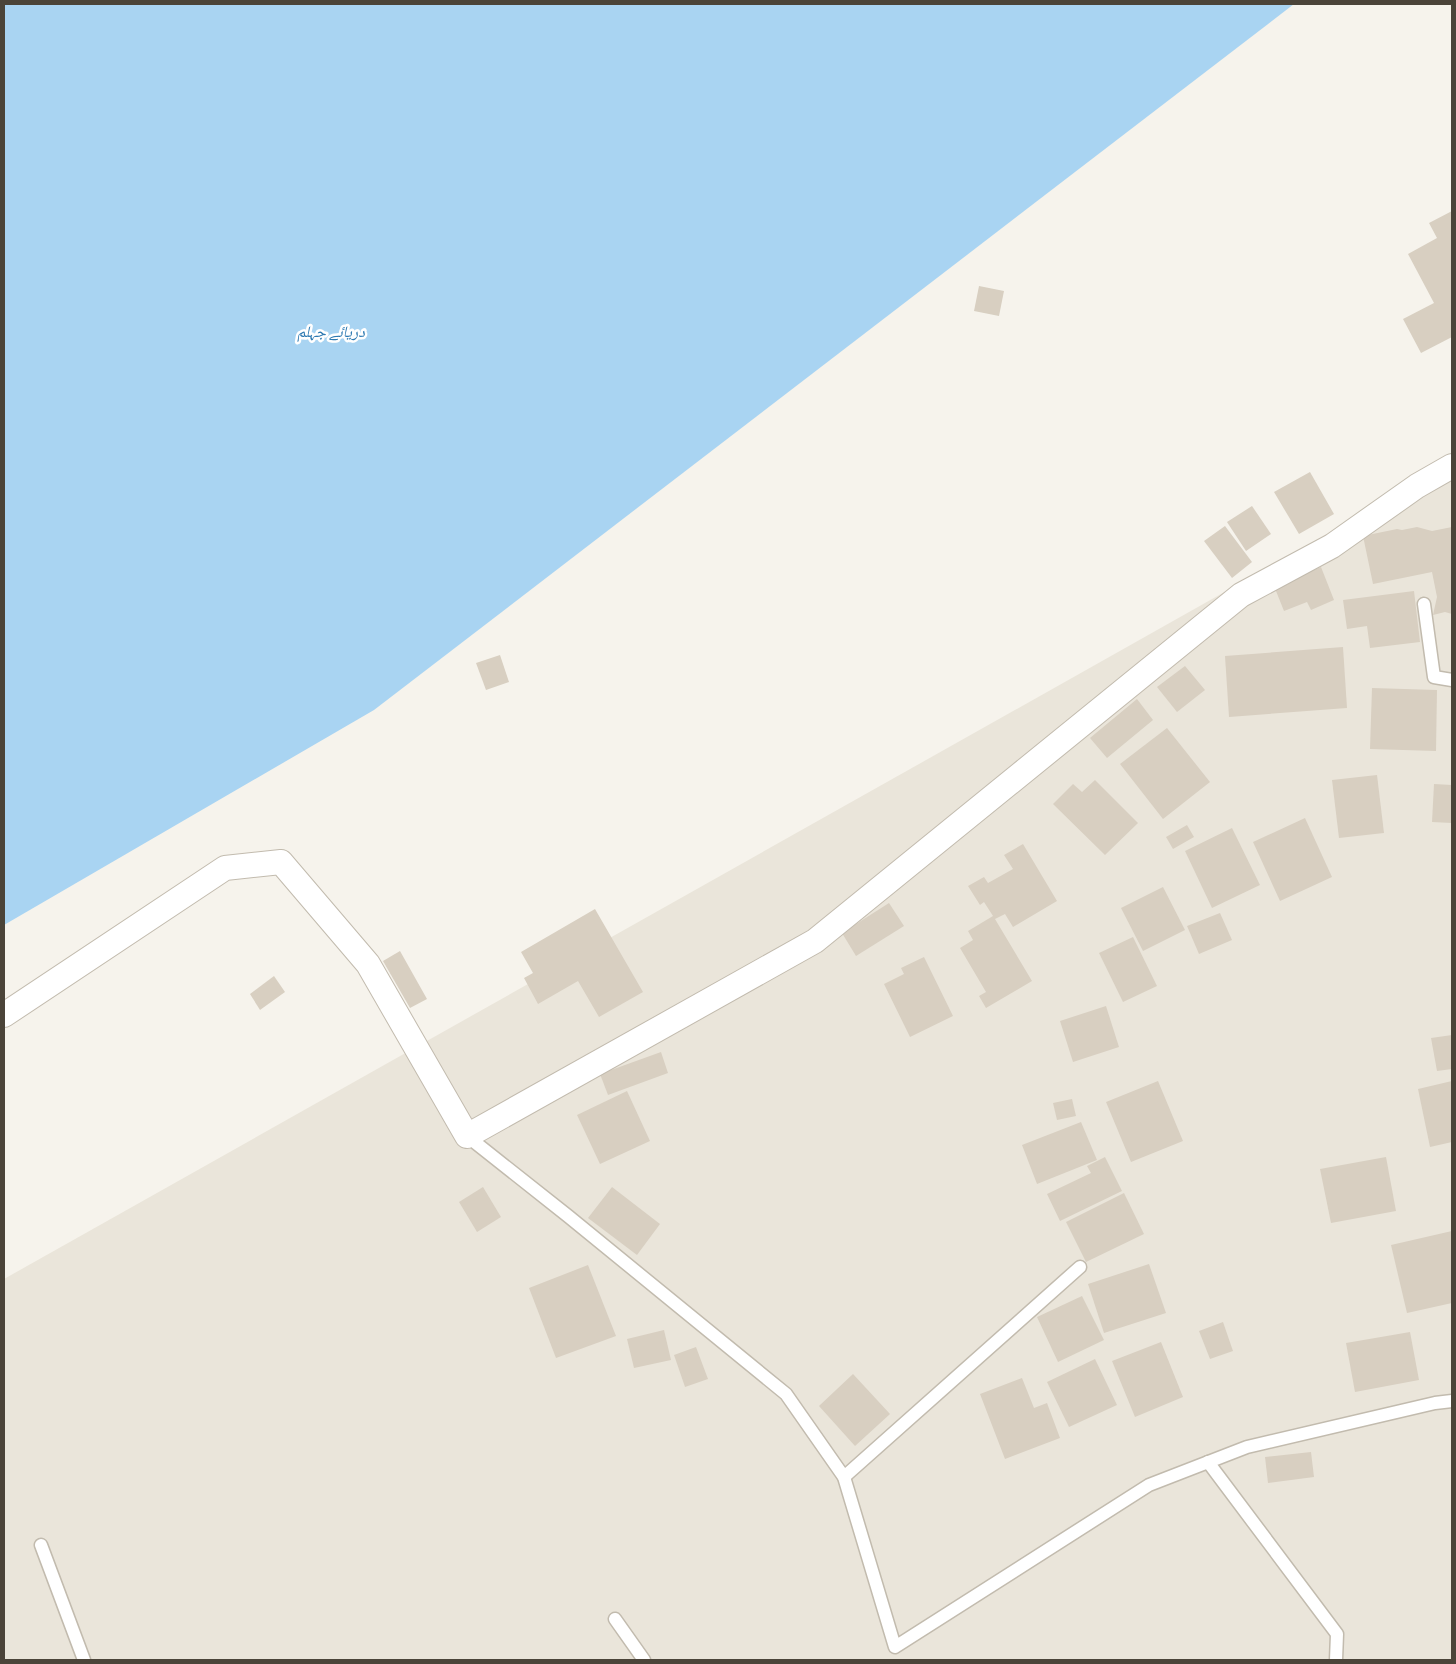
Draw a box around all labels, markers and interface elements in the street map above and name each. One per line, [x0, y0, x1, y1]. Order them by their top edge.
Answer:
water label: دریائے جہلم [297, 320, 365, 342]

